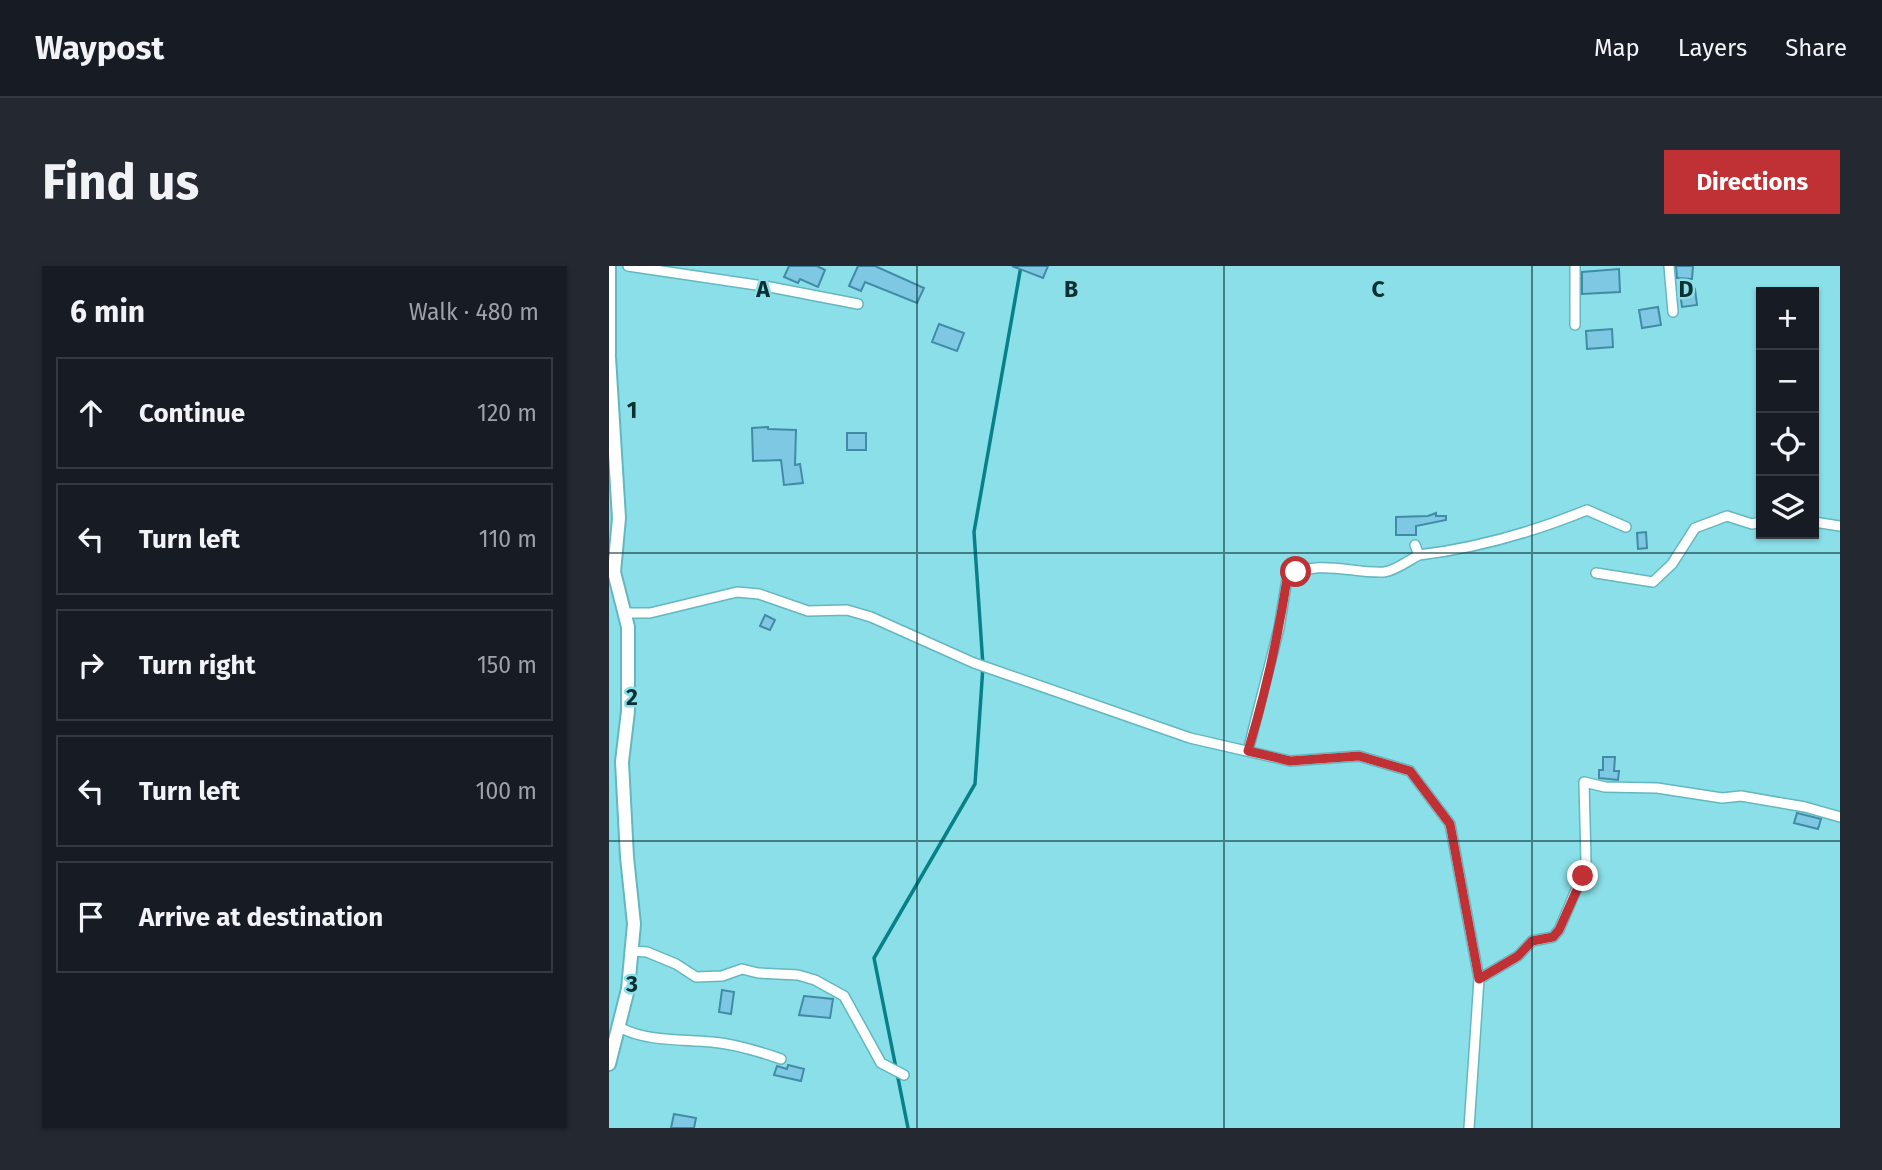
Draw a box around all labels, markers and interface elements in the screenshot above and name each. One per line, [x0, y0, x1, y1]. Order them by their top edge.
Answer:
text: Waypost [35, 28, 164, 68]
text: Map [1594, 34, 1640, 62]
text: Layers [1678, 34, 1747, 62]
text: Share [1785, 34, 1847, 62]
button: Directions [1664, 150, 1840, 214]
text: Find us [42, 153, 199, 212]
text: A [755, 275, 770, 303]
text: B [1064, 275, 1078, 303]
text: C [1371, 275, 1385, 303]
text: D [1679, 275, 1694, 303]
map controls [1756, 287, 1819, 539]
button: + [1756, 287, 1819, 350]
text: 6 min [70, 294, 145, 330]
text: Walk · 480 m [409, 298, 539, 326]
button: − [1756, 350, 1819, 413]
icon: ahead [72, 394, 110, 432]
text: 1 [627, 396, 637, 424]
text: Continue [139, 398, 245, 429]
text: 120 m [477, 399, 537, 427]
button: locate [1756, 413, 1819, 476]
button: layers [1756, 476, 1819, 539]
icon: left [72, 520, 110, 558]
text: Turn left [139, 524, 240, 555]
text: 110 m [479, 525, 537, 553]
route start [1280, 556, 1311, 587]
icon: right [72, 646, 110, 684]
text: Turn right [139, 650, 256, 681]
text: 150 m [477, 651, 537, 679]
text: 2 [626, 683, 638, 711]
icon: left [72, 772, 110, 810]
text: Turn left [139, 776, 240, 807]
text: 100 m [476, 777, 537, 805]
route end [1567, 860, 1598, 891]
icon: arrive [72, 898, 110, 936]
text: Arrive at destination [139, 902, 383, 933]
text: 3 [625, 970, 638, 998]

